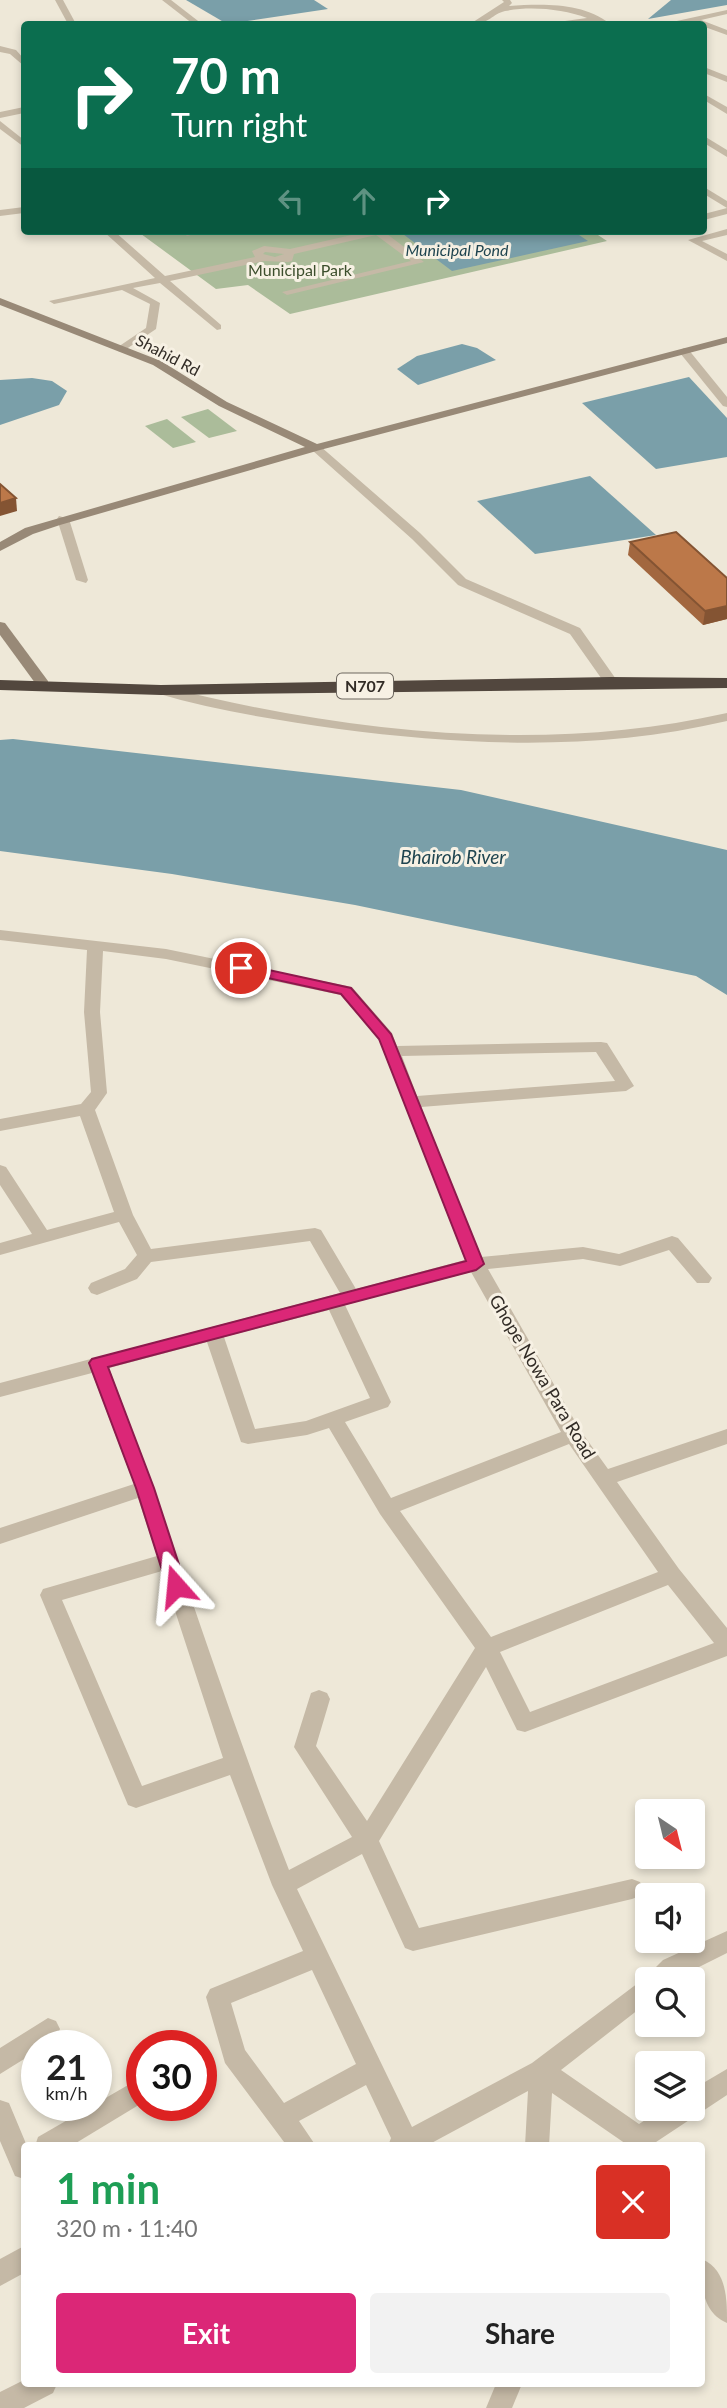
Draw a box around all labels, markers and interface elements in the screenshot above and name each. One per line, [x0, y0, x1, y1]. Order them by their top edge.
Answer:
text: 70 m [171, 46, 281, 104]
icon: right [56, 49, 147, 140]
text: Turn right [171, 105, 307, 144]
icon: left [272, 182, 310, 220]
icon: ahead [345, 182, 383, 220]
icon: right [418, 182, 456, 220]
water label: Municipal Pond [405, 240, 509, 259]
park label: Municipal Park [248, 260, 353, 279]
street label: Shahid Rd [133, 330, 204, 379]
road number: N707 [337, 674, 393, 698]
water label: Bhairob River [400, 845, 506, 868]
pin [211, 938, 271, 998]
icon: arrive [222, 949, 260, 987]
street label: Ghope Nowa Para Road [485, 1290, 601, 1463]
position arrow [139, 1549, 213, 1623]
north arrow [635, 1799, 705, 1869]
map controls [635, 1799, 705, 2121]
button: sound [635, 1883, 705, 1953]
button: search [635, 1967, 705, 2037]
speed limit sign: 30 [126, 2030, 217, 2121]
text: 21 [46, 2045, 87, 2087]
button: layers [635, 2051, 705, 2121]
text: km/h [45, 2082, 88, 2104]
text: 1 min [56, 2163, 160, 2213]
button: close [596, 2165, 670, 2239]
text: 320 m · 11:40 [56, 2214, 198, 2242]
button: Exit [56, 2293, 356, 2373]
button: Share [370, 2293, 670, 2373]

